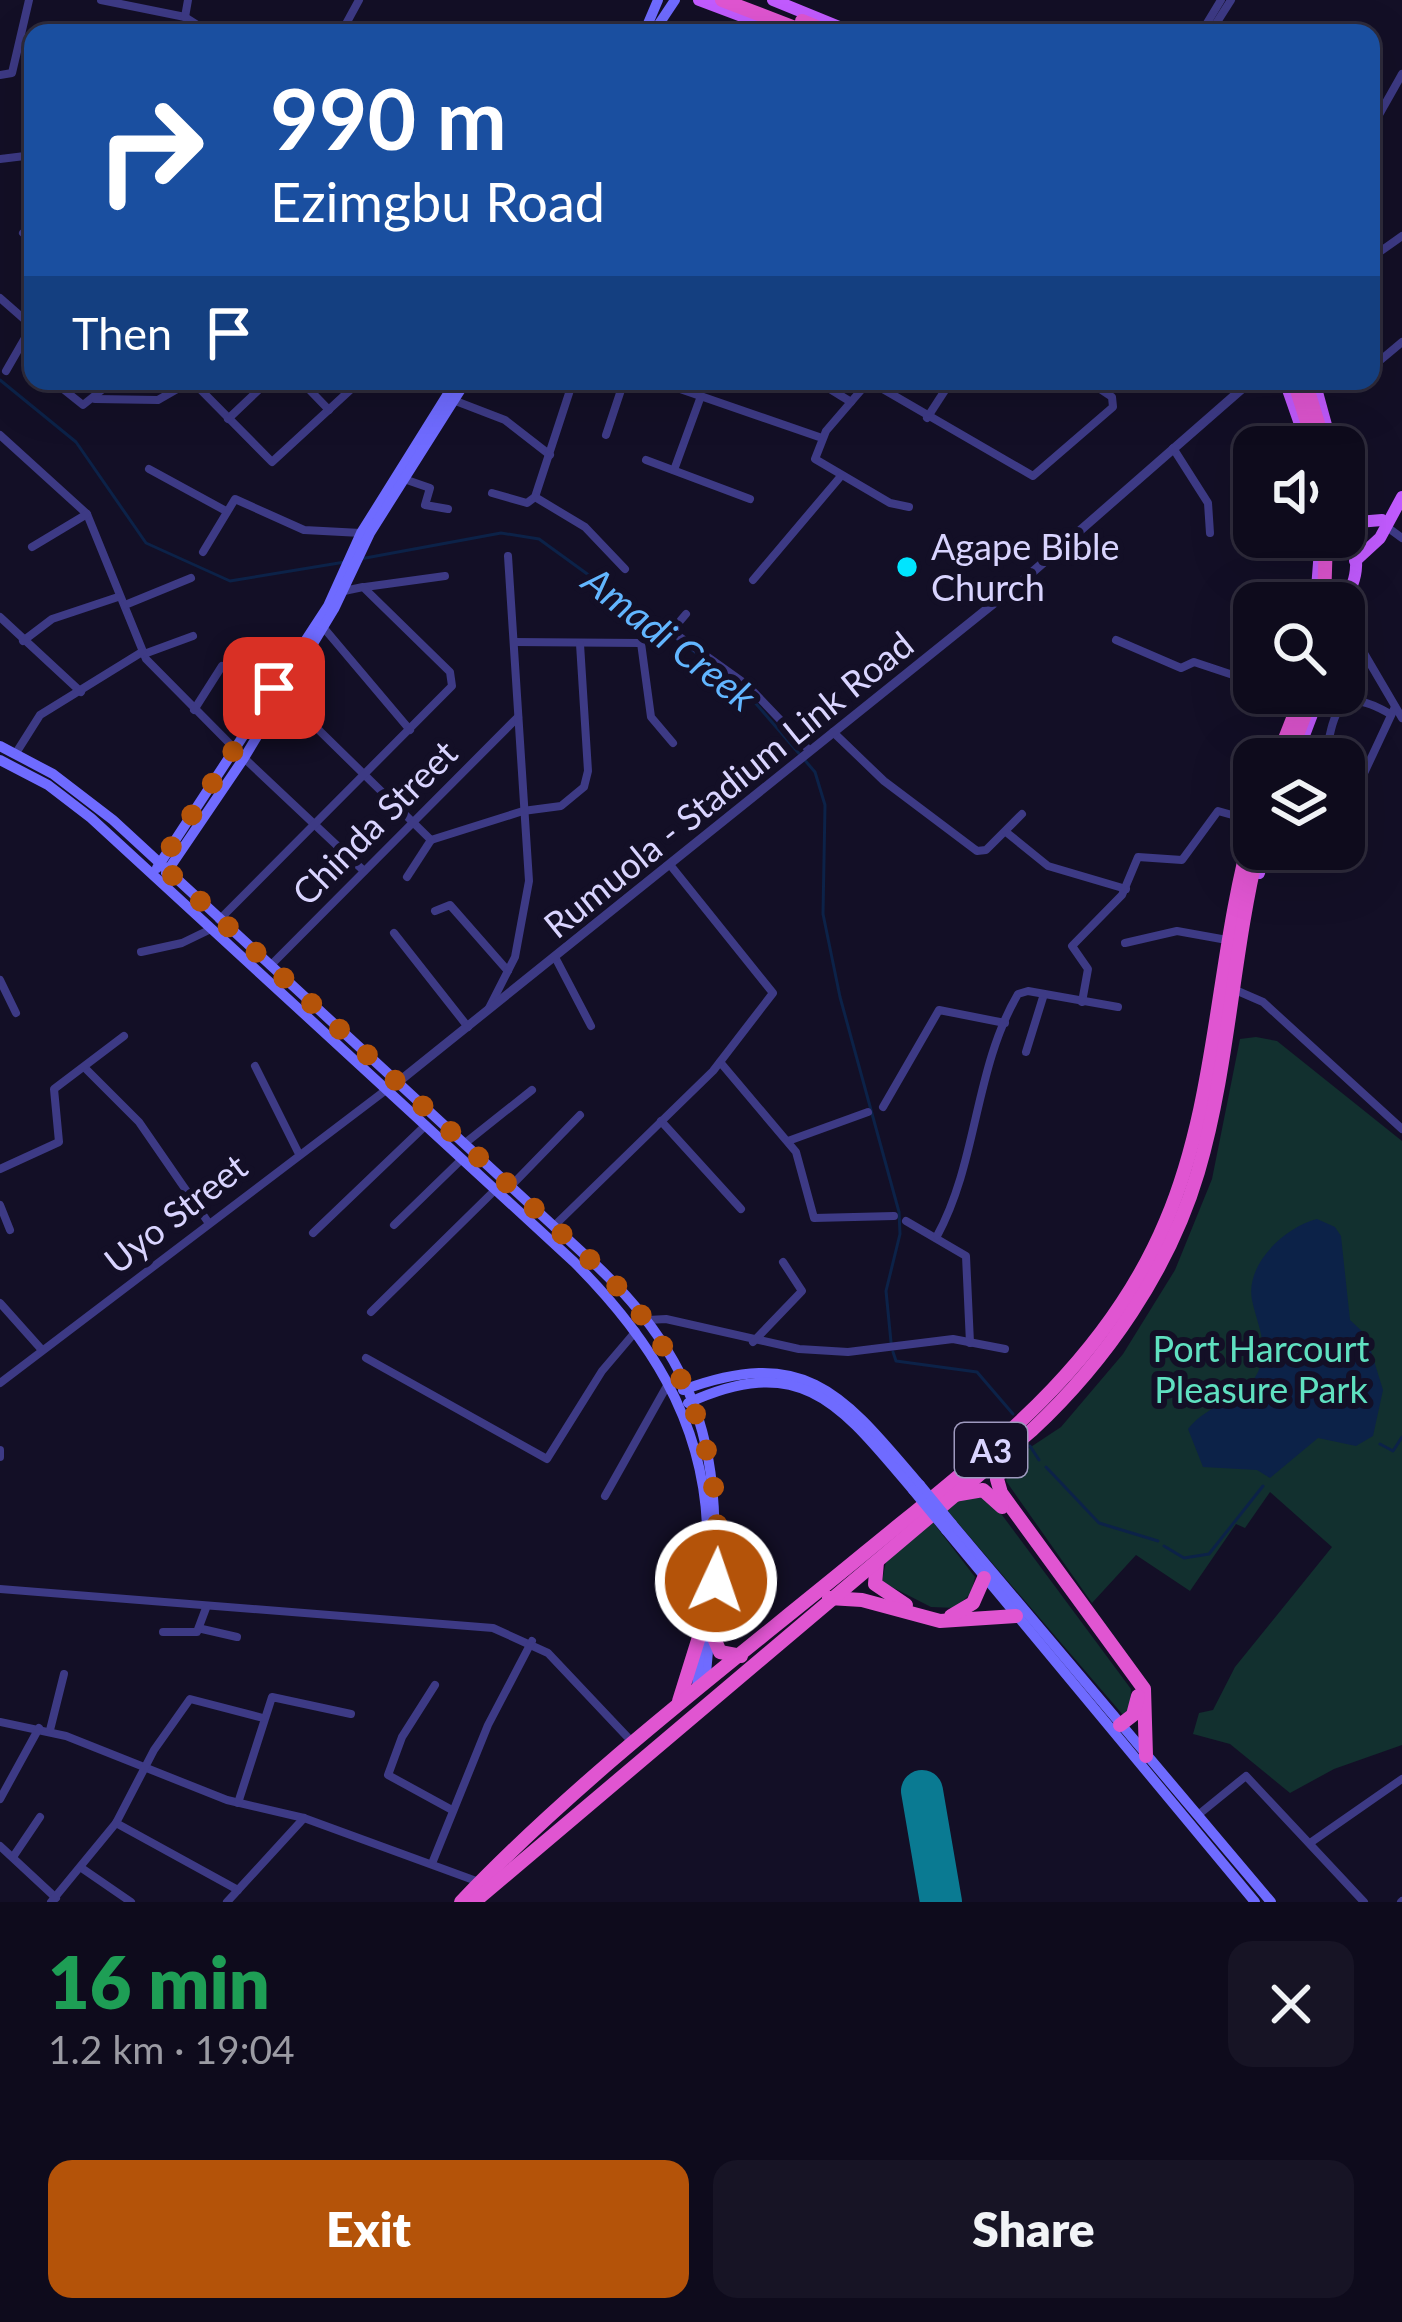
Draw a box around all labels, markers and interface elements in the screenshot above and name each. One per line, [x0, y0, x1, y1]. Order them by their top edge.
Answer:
text: 990 m [270, 67, 507, 168]
icon: right [72, 72, 228, 228]
text: Ezimgbu Road [270, 169, 605, 234]
icon: arrive [196, 300, 262, 366]
text: Then [72, 306, 172, 360]
map controls [1233, 426, 1365, 870]
button: sound [1233, 426, 1365, 558]
place label: Agape Bible Church [931, 524, 1120, 609]
marker: Agape Bible Church [894, 554, 920, 580]
water label: Amadi Creek [573, 555, 766, 720]
button: search [1233, 582, 1365, 714]
street label: Rumuola - Stadium Link Road [535, 622, 921, 946]
pin [223, 637, 325, 739]
icon: arrive [241, 655, 307, 721]
street label: Chinda Street [282, 730, 466, 914]
button: layers [1233, 738, 1365, 870]
street label: Uyo Street [95, 1144, 255, 1282]
park label: Port Harcourt Pleasure Park [1153, 1326, 1370, 1411]
road number: A3 [955, 1423, 1027, 1477]
position arrow [653, 1518, 779, 1644]
text: 16 min [48, 1938, 270, 2024]
button: close [1228, 1941, 1354, 2067]
text: 1.2 km · 19:04 [48, 2026, 295, 2072]
button: Exit [48, 2160, 689, 2298]
button: Share [713, 2160, 1354, 2298]

